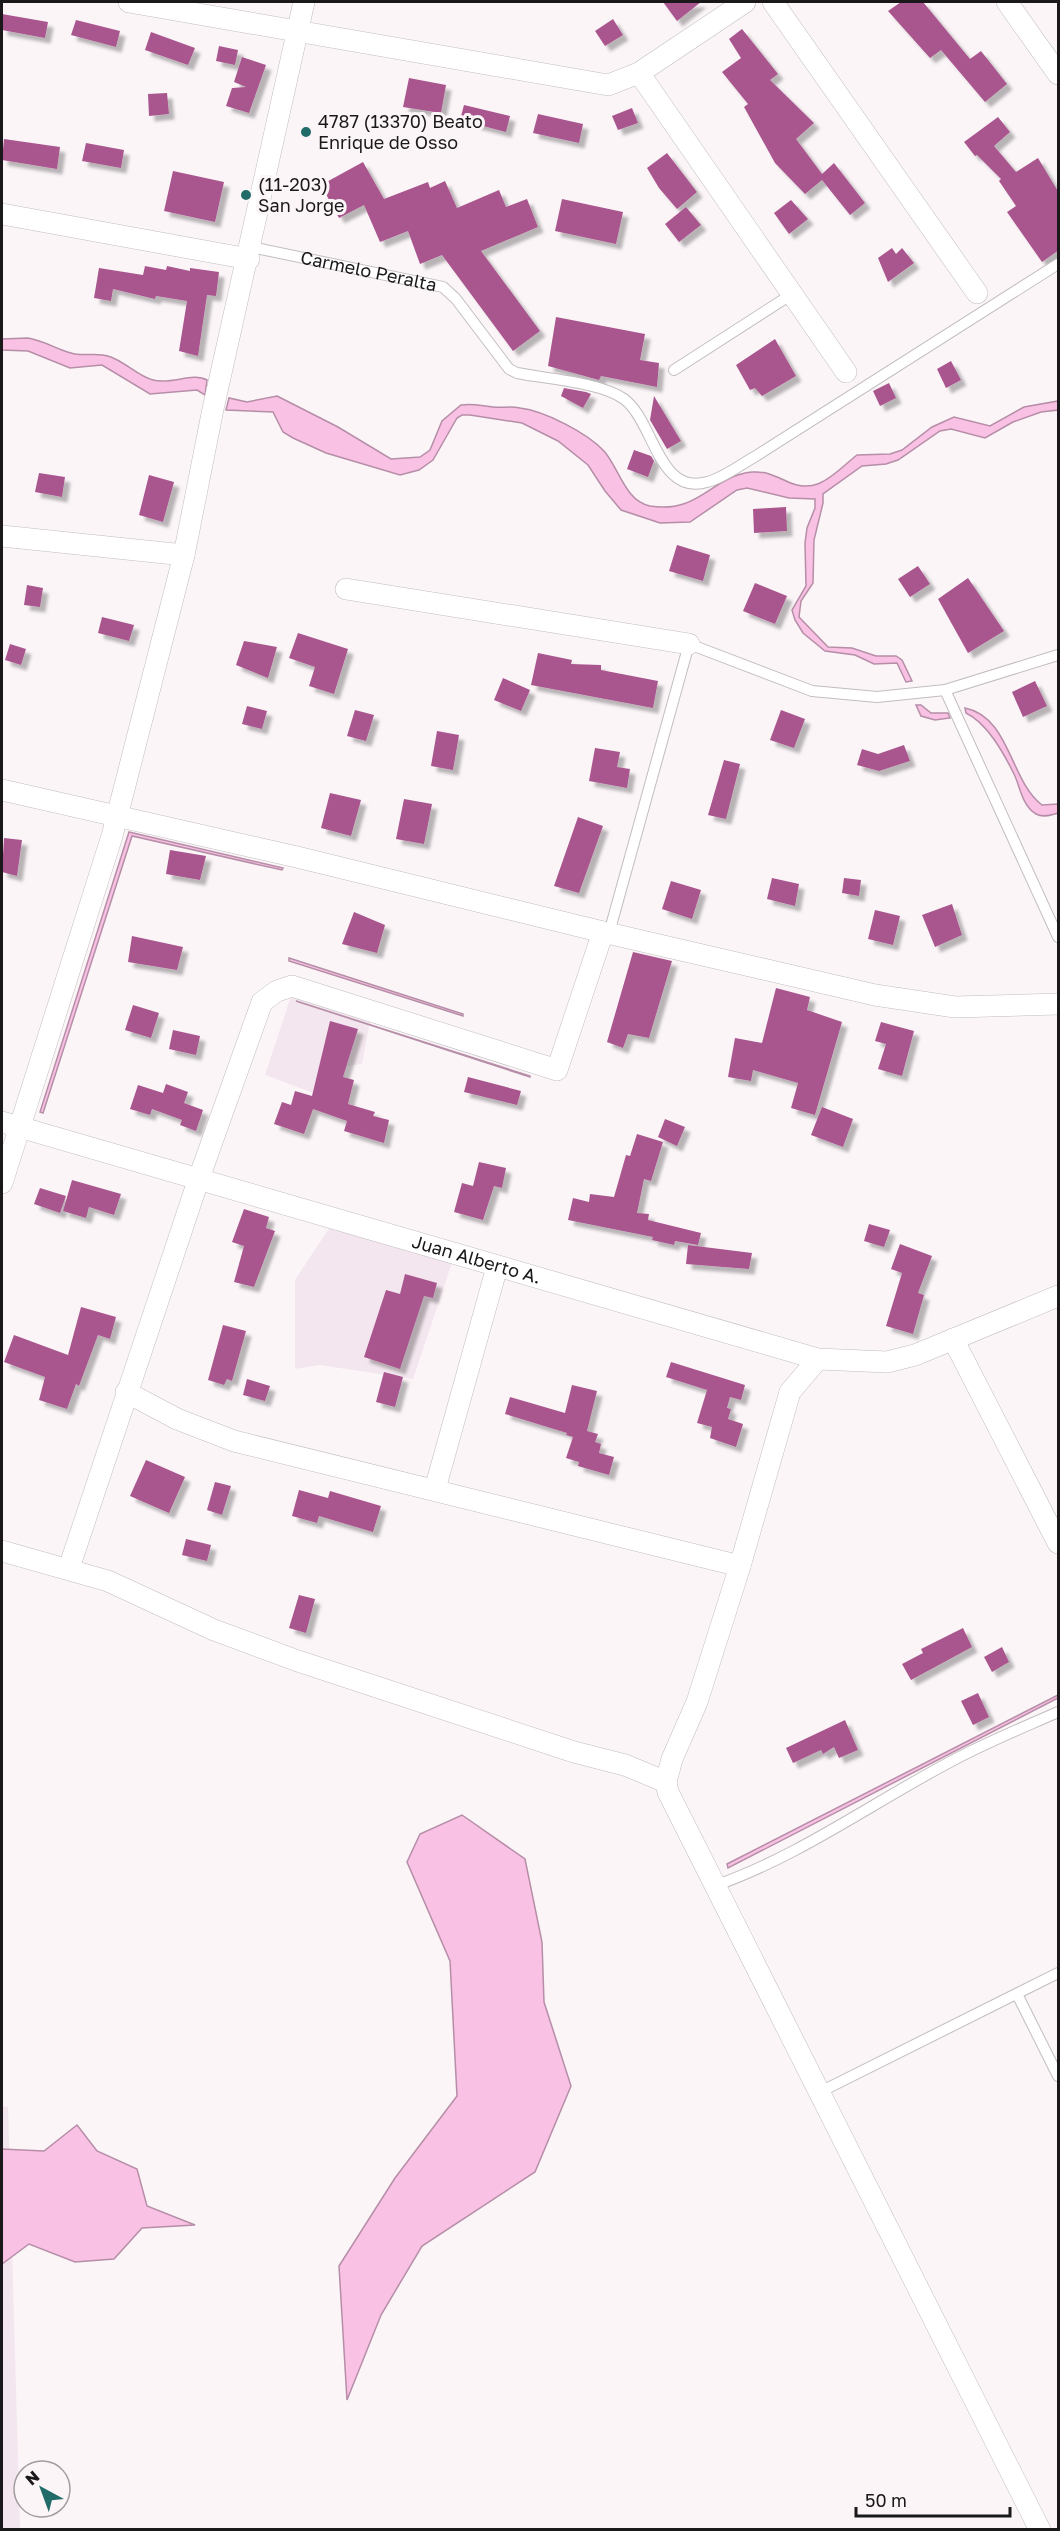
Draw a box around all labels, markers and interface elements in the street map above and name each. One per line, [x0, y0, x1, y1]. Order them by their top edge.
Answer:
place label: 4787 (13370) Beato Enrique de Osso [318, 110, 483, 153]
marker: 4787 (13370) Beato Enrique de Osso [299, 125, 313, 139]
place label: (11-203) San Jorge [258, 173, 344, 216]
marker: (11-203) San Jorge [239, 188, 253, 202]
street label: Carmelo Peralta [299, 246, 439, 295]
street label: Juan Alberto A. [410, 1230, 544, 1288]
north arrow [12, 2459, 72, 2519]
text: N [21, 2466, 43, 2489]
scale bar [856, 2480, 1010, 2518]
text: 50 m [865, 2489, 907, 2511]

